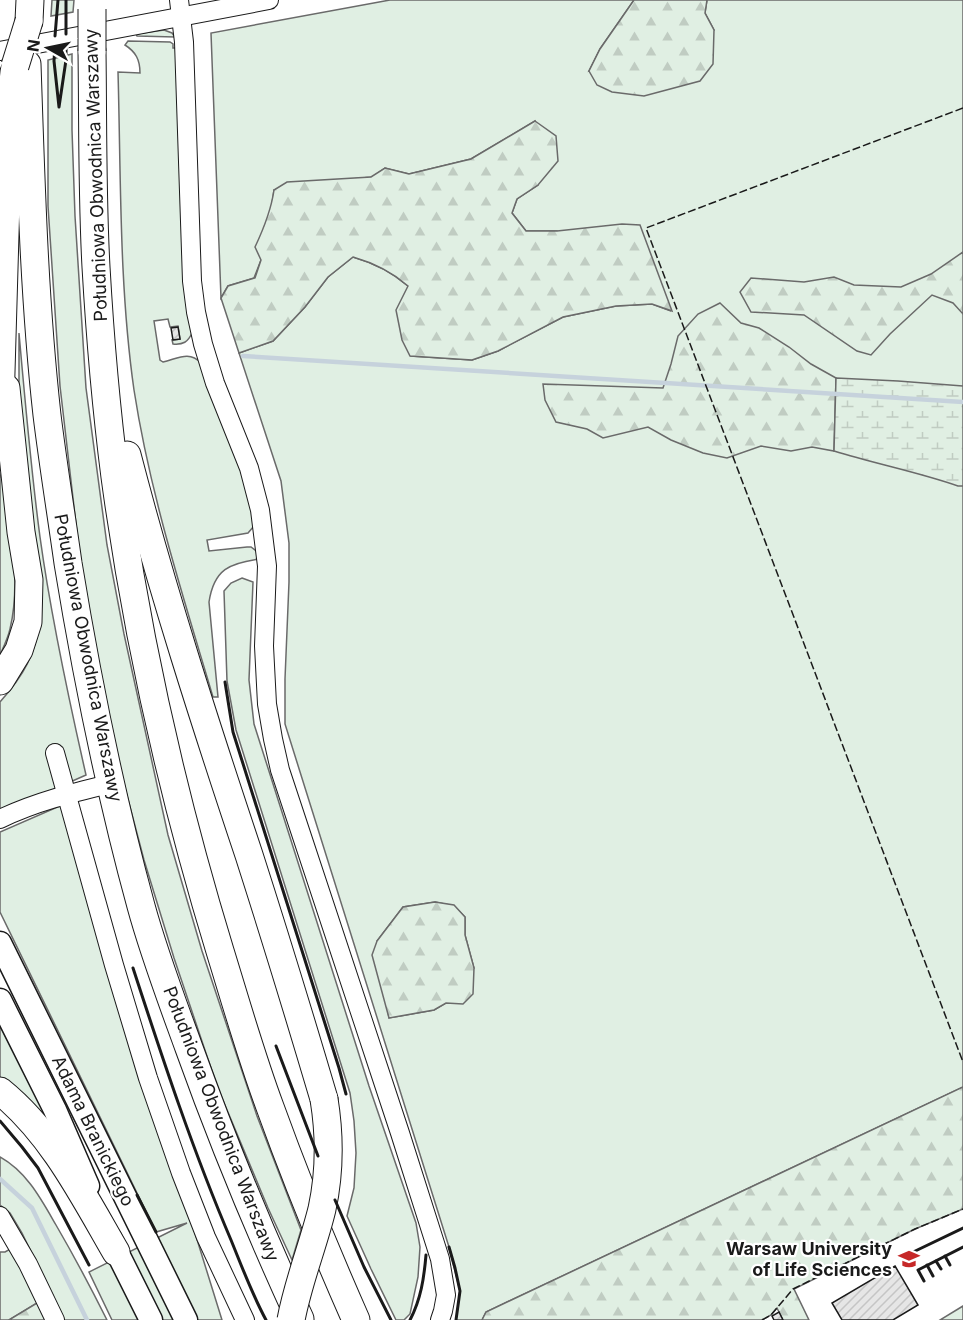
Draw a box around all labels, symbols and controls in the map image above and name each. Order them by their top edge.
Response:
north arrow [18,18,78,78]
street label: Południowa Obwodnica Warszawy [80,28,111,322]
text: N [22,38,44,53]
street label: Południowa Obwodnica Warszawy [50,512,127,804]
street label: Południowa Obwodnica Warszawy [159,983,284,1264]
street label: Adama Branickiego [48,1052,139,1210]
place label: Warsaw University of Life Sciences [726,1238,892,1280]
school or university icon: Warsaw University of Life Sciences [897,1247,921,1271]

